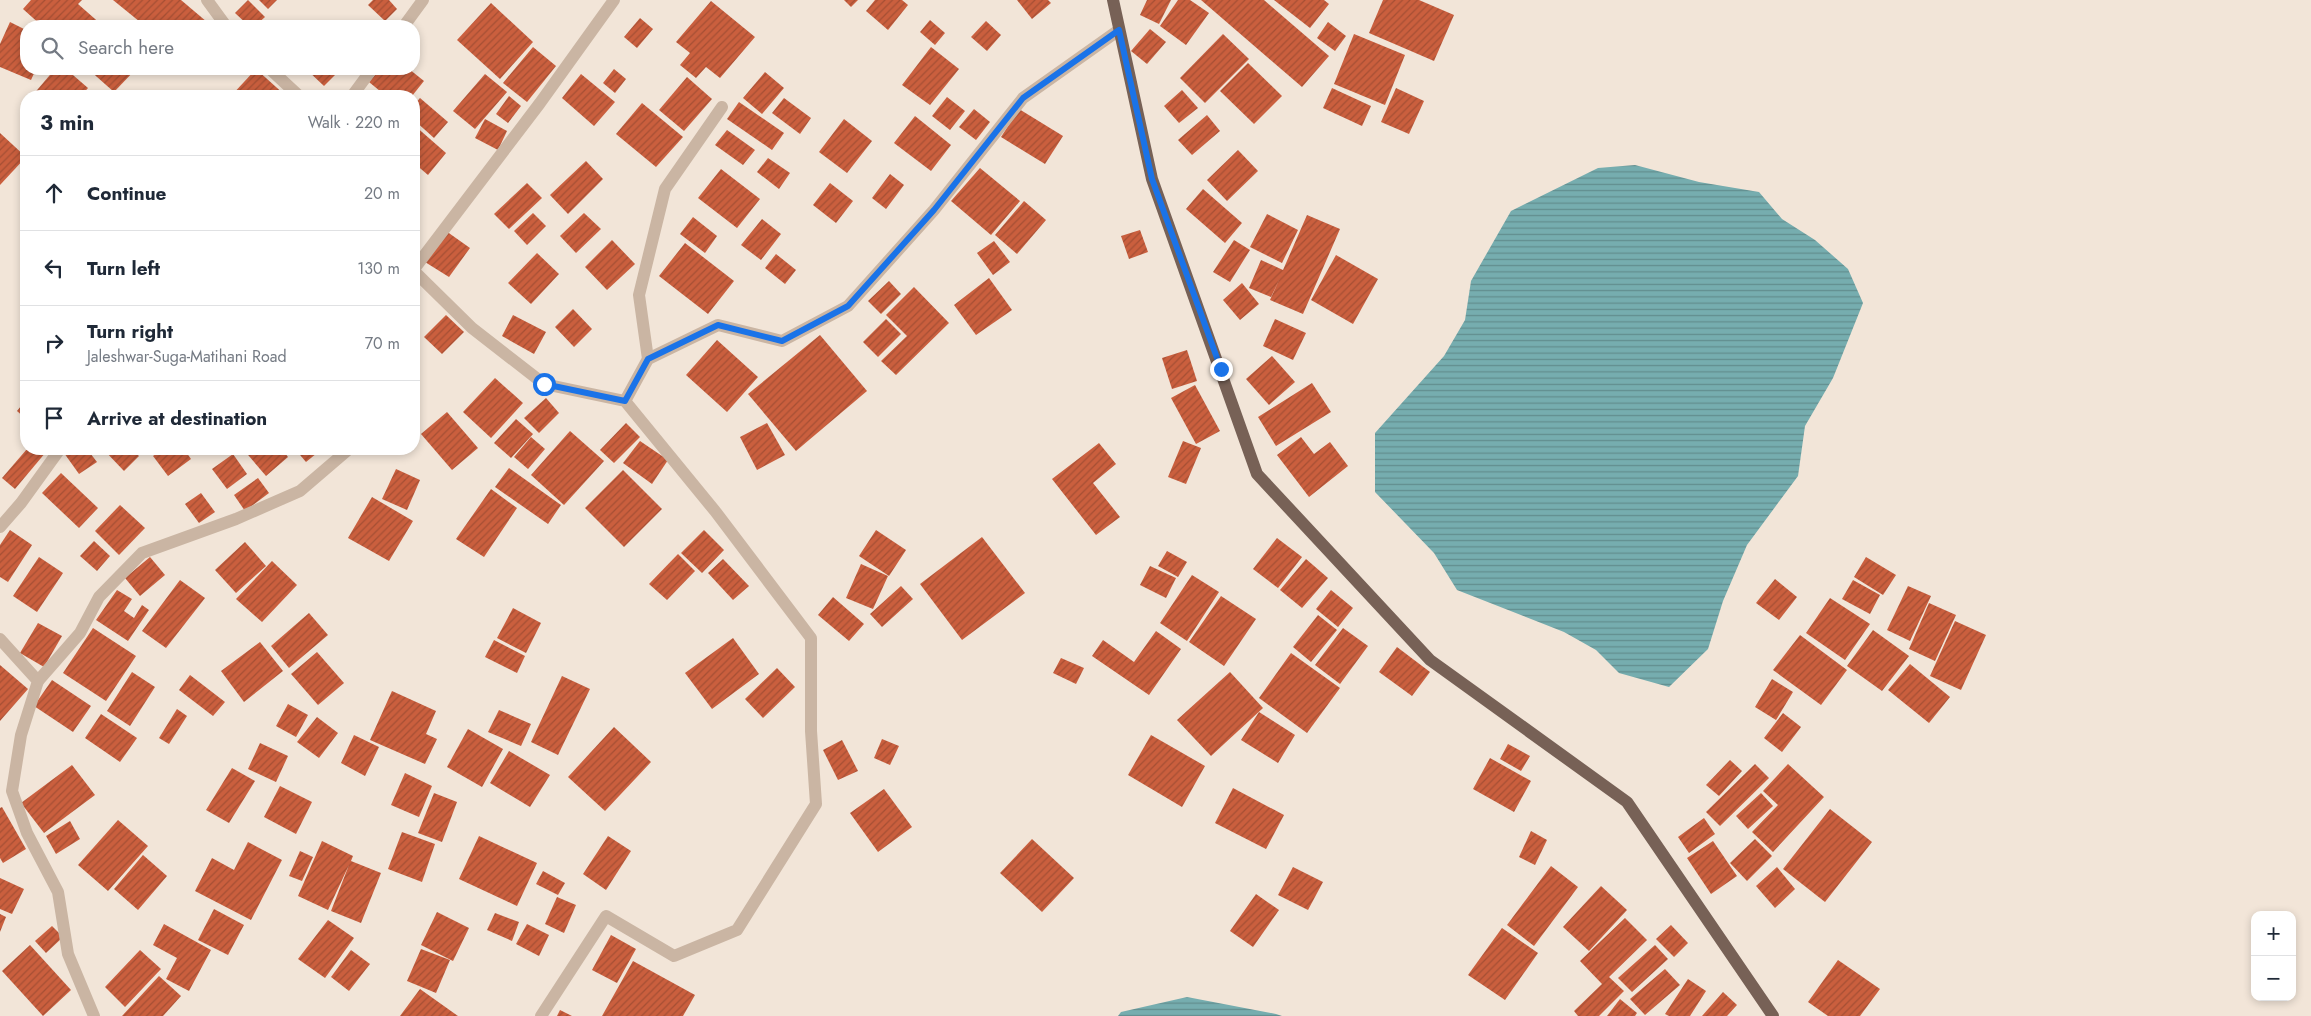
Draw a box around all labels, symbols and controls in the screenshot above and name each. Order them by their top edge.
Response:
search box [20,20,420,75]
icon: search [38,34,66,62]
text: Search here [78,34,174,61]
text: 3 min [40,108,94,138]
text: Walk · 220 m [308,111,400,134]
icon: ahead [40,179,68,207]
text: Continue [87,180,166,207]
text: 20 m [364,182,400,205]
icon: left [40,254,68,282]
text: Turn left [87,255,160,282]
text: 130 m [357,257,400,280]
text: Turn right [87,318,173,345]
icon: right [40,329,68,357]
text: 70 m [365,332,400,355]
text: Jaleshwar-Suga-Matihani Road [87,345,287,368]
route end [1210,358,1233,381]
route start [533,373,556,396]
icon: arrive [40,404,68,432]
text: Arrive at destination [87,405,267,432]
map controls [2251,911,2296,1001]
button: + [2251,911,2296,956]
button: − [2251,956,2296,1001]

